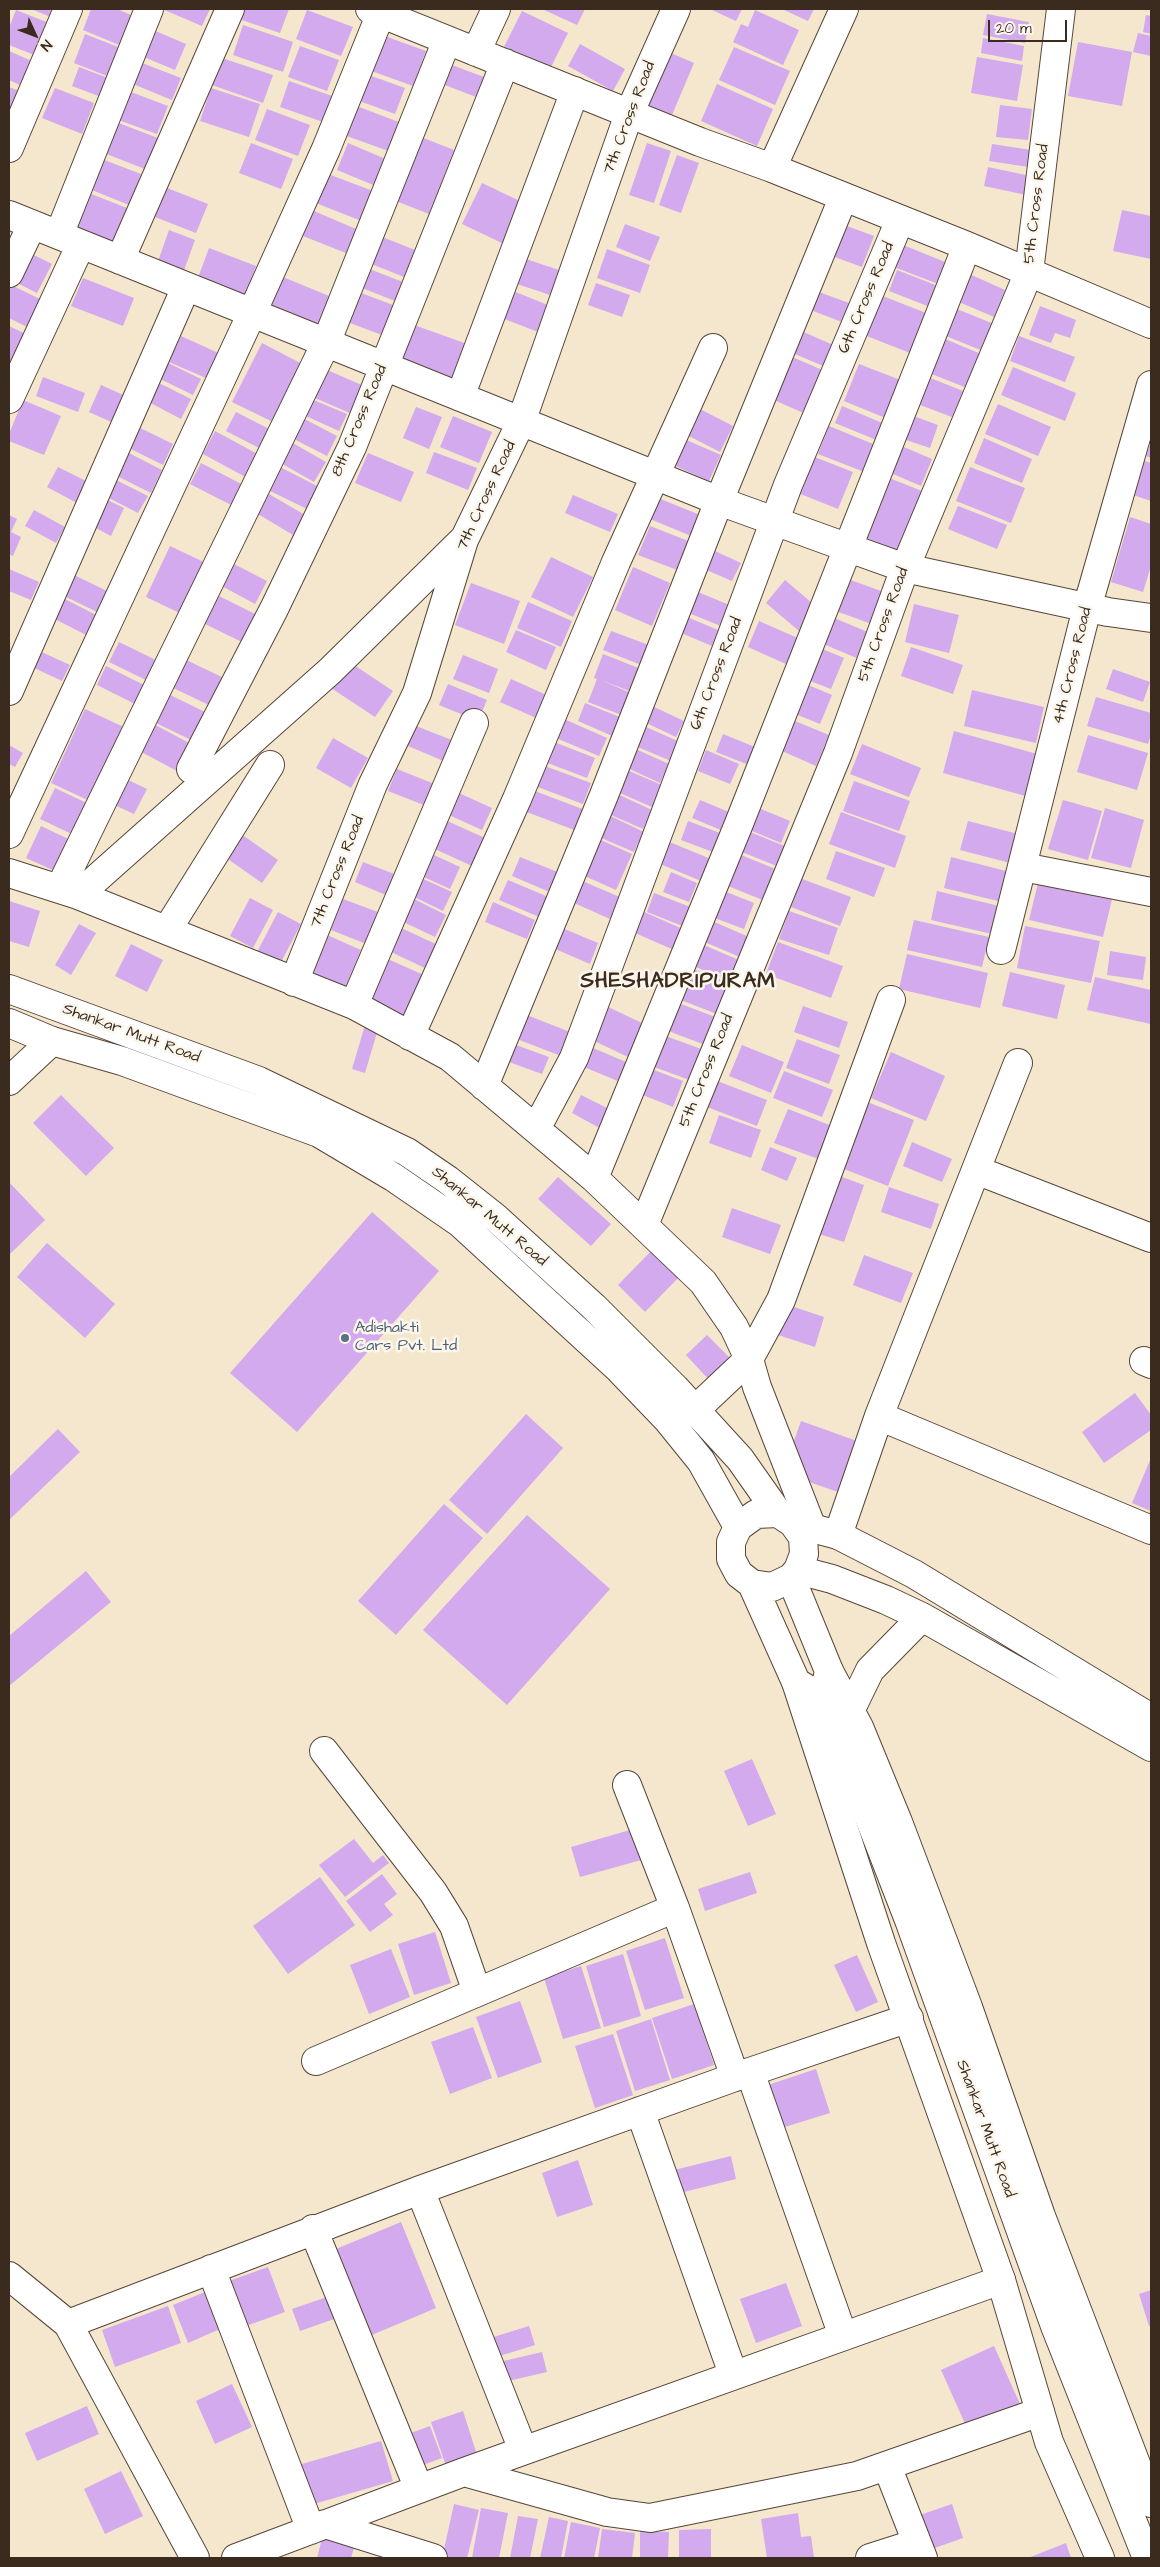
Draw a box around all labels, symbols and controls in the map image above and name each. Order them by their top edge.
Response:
north arrow [10,10,60,60]
scale bar [990,10,1069,42]
text: 20 m [996,18,1032,39]
text: N [36,35,56,55]
street label: 7th Cross Road [600,59,660,177]
street label: 5th Cross Road [1020,143,1054,265]
street label: 6th Cross Road [835,239,899,357]
street label: 8th Cross Road [328,362,392,480]
street label: 7th Cross Road [453,438,521,554]
street label: 5th Cross Road [854,565,914,685]
street label: 4th Cross Road [1049,605,1097,727]
street label: 6th Cross Road [687,615,747,733]
street label: 7th Cross Road [307,813,369,931]
district label: SHESHADRIPURAM [579,970,777,996]
street label: Shankar Mutt Road [60,1000,202,1068]
street label: 5th Cross Road [676,1012,738,1130]
street label: Shankar Mutt Road [427,1163,551,1271]
place label: Adishakti Cars Pvt. Ltd [355,1319,457,1357]
marker: Adishakti Cars Pvt. Ltd [339,1332,351,1344]
street label: Shankar Mutt Road [951,2058,1019,2200]

